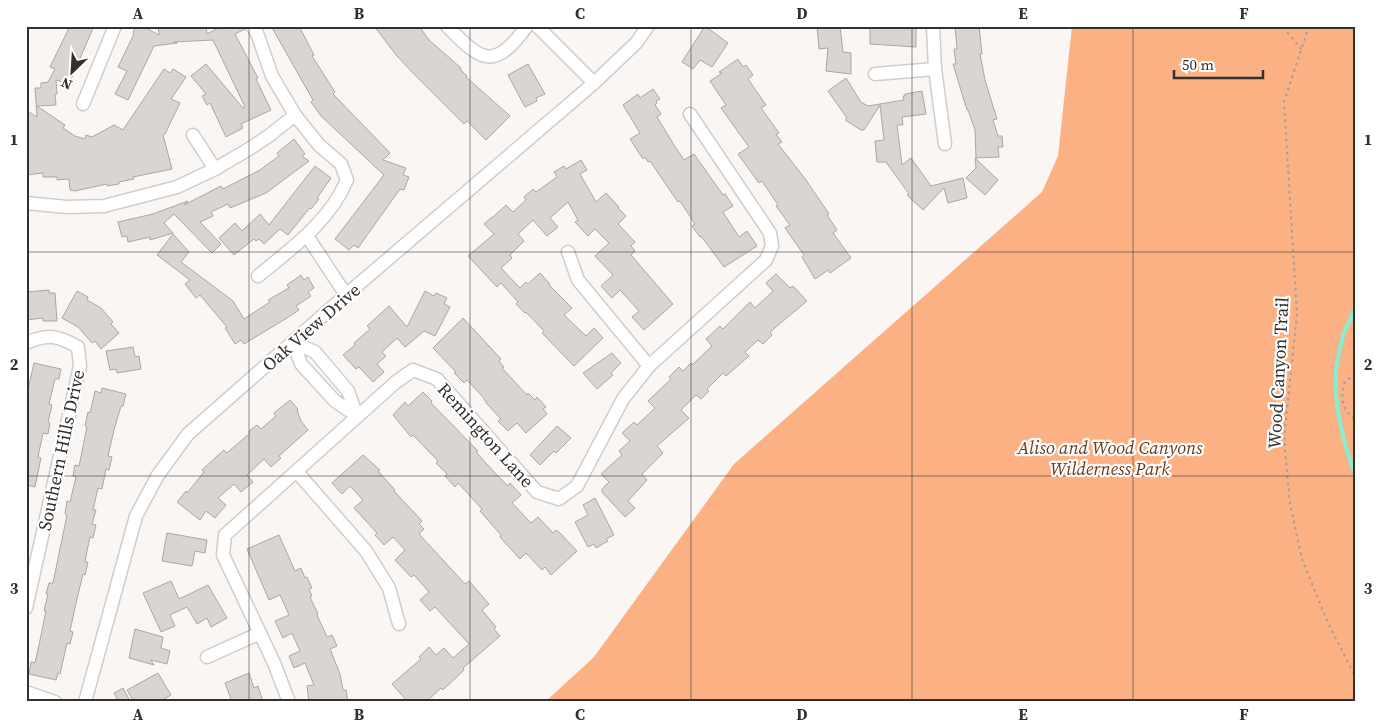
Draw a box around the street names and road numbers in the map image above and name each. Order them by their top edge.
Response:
street label: Oak View Drive [257,277,365,377]
street label: Wood Canyon Trail [1262,296,1294,450]
street label: Southern Hills Drive [32,367,90,533]
street label: Remington Lane [432,377,540,493]

